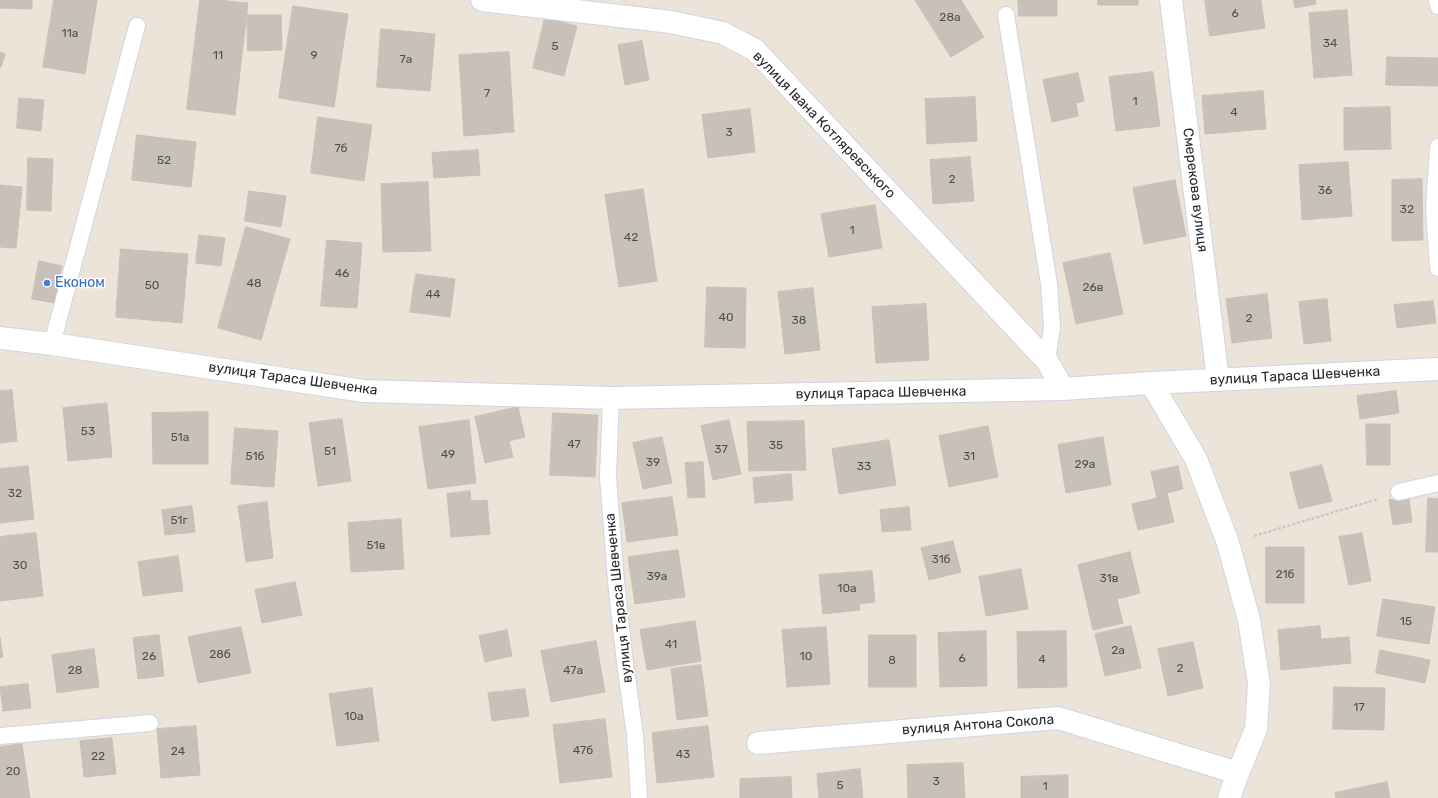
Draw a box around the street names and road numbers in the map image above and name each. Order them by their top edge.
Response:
street label: вулиця Івана Котляревського [749,48,899,202]
street label: Смерекова вулиця [1179,127,1211,253]
street label: вулиця Тараса Шевченка [207,359,379,399]
street label: вулиця Тараса Шевченка [1209,363,1381,389]
street label: вулиця Тараса Шевченка [796,383,966,403]
street label: вулиця Тараса Шевченка [602,512,636,684]
street label: вулиця Антона Сокола [901,711,1055,739]

